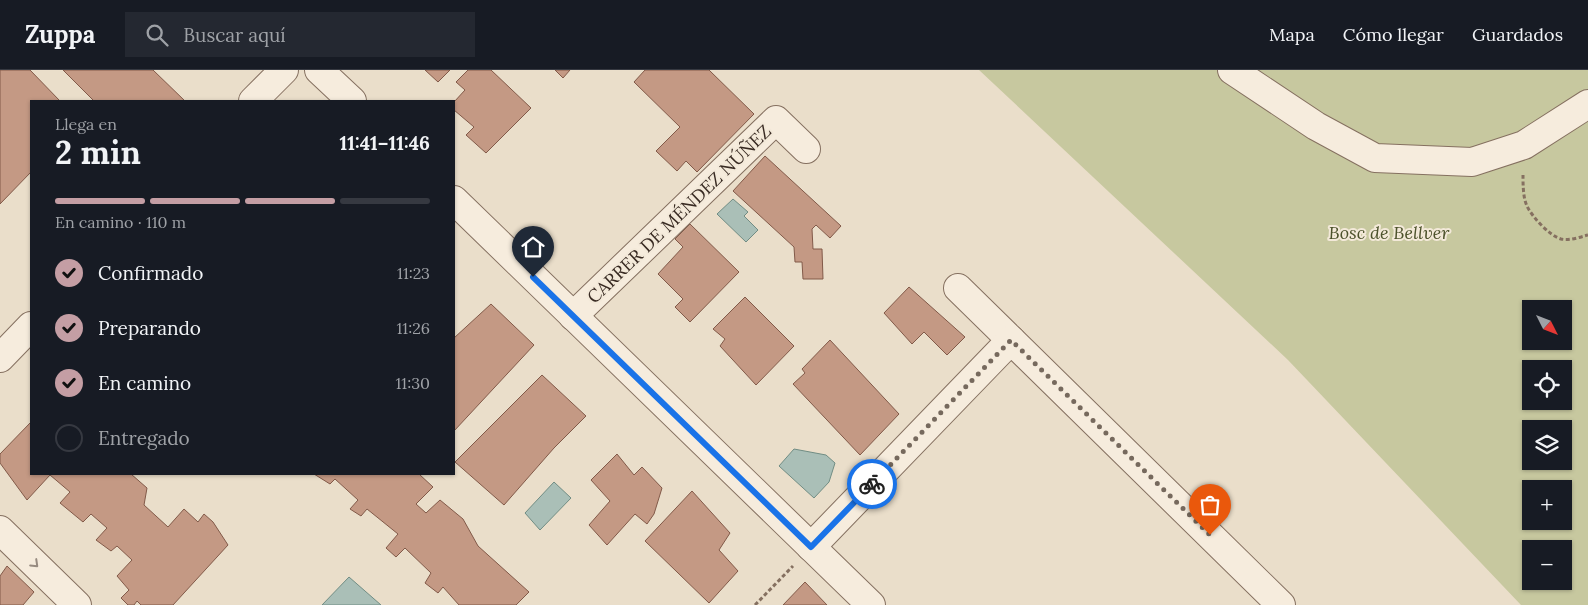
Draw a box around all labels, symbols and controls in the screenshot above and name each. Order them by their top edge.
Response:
search box [125,12,475,57]
text: Zuppa [25,19,95,50]
icon: search [143,21,171,49]
text: Buscar aquí [183,23,286,47]
text: Mapa [1269,23,1315,46]
text: Cómo llegar [1343,23,1444,46]
text: Guardados [1472,23,1563,46]
text: Llega en [55,114,117,134]
street label: CARRER DE MÉNDEZ NÚÑEZ [582,120,776,308]
text: 11:41–11:46 [340,131,430,155]
text: 2 min [55,132,141,173]
text: En camino · 110 m [55,212,186,232]
park label: Bosc de Bellver [1329,221,1450,244]
pin [512,226,554,277]
icon: home [519,233,547,261]
icon: check [55,259,83,287]
text: Confirmado [98,261,203,285]
text: 11:23 [397,263,430,283]
north arrow [1522,300,1572,350]
map controls [1522,300,1572,590]
icon: check [55,314,83,342]
text: Preparando [98,316,201,340]
text: 11:26 [397,318,430,338]
button: locate [1522,360,1572,410]
icon: check [55,369,83,397]
text: En camino [98,371,191,395]
text: 11:30 [396,373,430,393]
button: layers [1522,420,1572,470]
text: Entregado [98,426,190,450]
courier [847,459,897,509]
icon: bike [858,470,886,498]
button: + [1522,480,1572,530]
pin [1189,484,1231,535]
icon: bag [1196,491,1224,519]
button: − [1522,540,1572,590]
one-way arrow [29,558,38,567]

